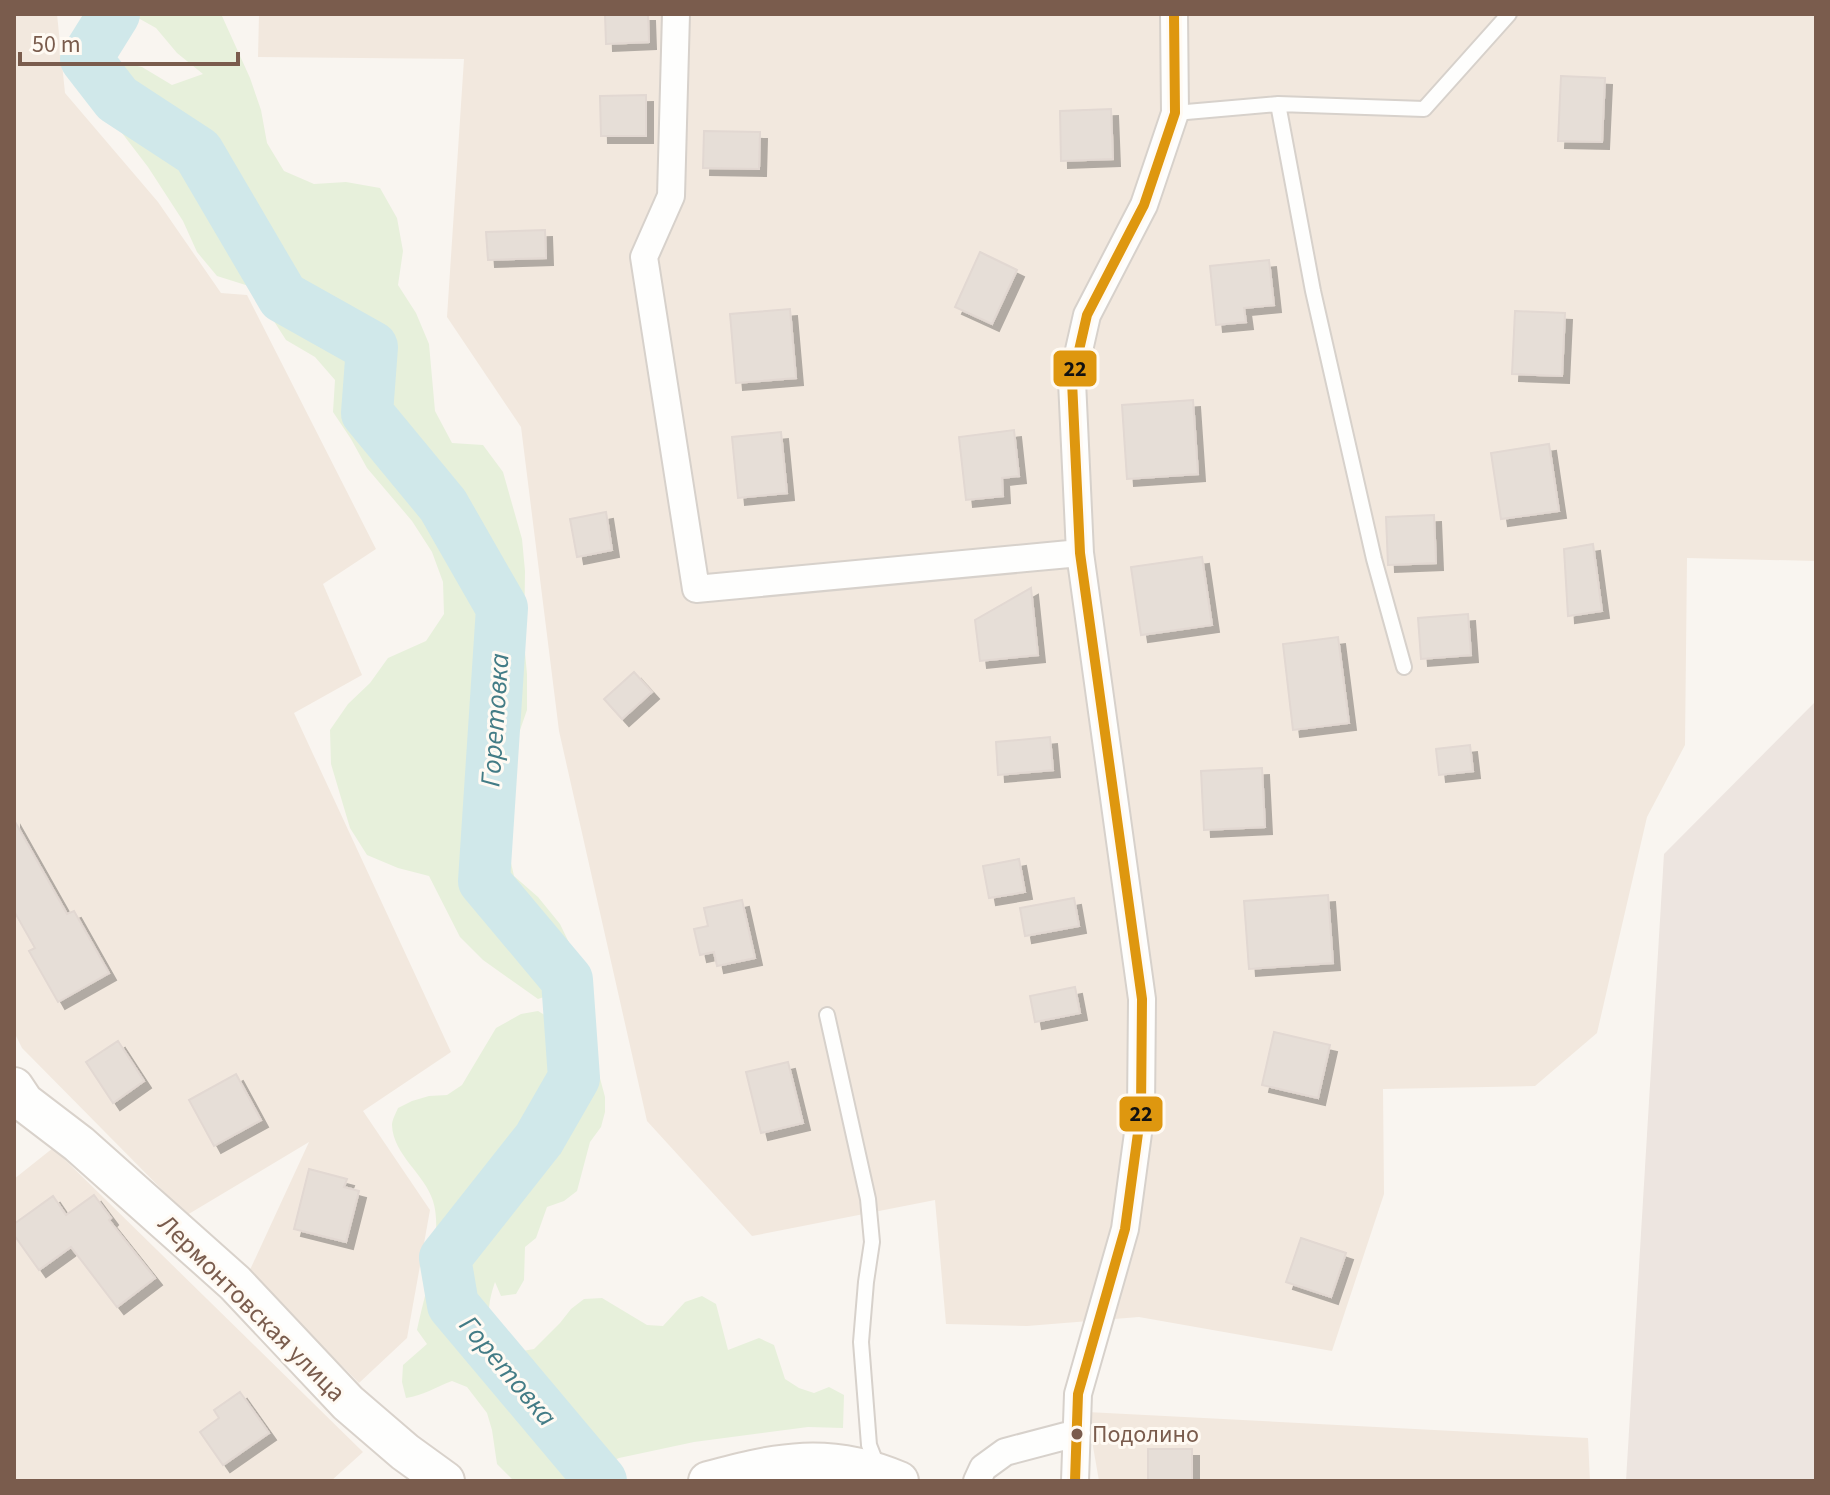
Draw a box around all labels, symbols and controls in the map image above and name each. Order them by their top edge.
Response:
scale bar [20,16,238,66]
text: 50 m [32,27,81,62]
line badge: 22 [1052,349,1098,388]
text: 22 [1063,353,1087,385]
water label: Горетовка [470,652,520,788]
line badge: 22 [1118,1095,1164,1133]
text: 22 [1129,1098,1153,1130]
street label: Лермонтовская улица [150,1206,354,1410]
water label: Горетовка [450,1307,566,1435]
place label: Подолино [1092,1417,1199,1452]
marker: Подолино [1069,1426,1085,1442]

